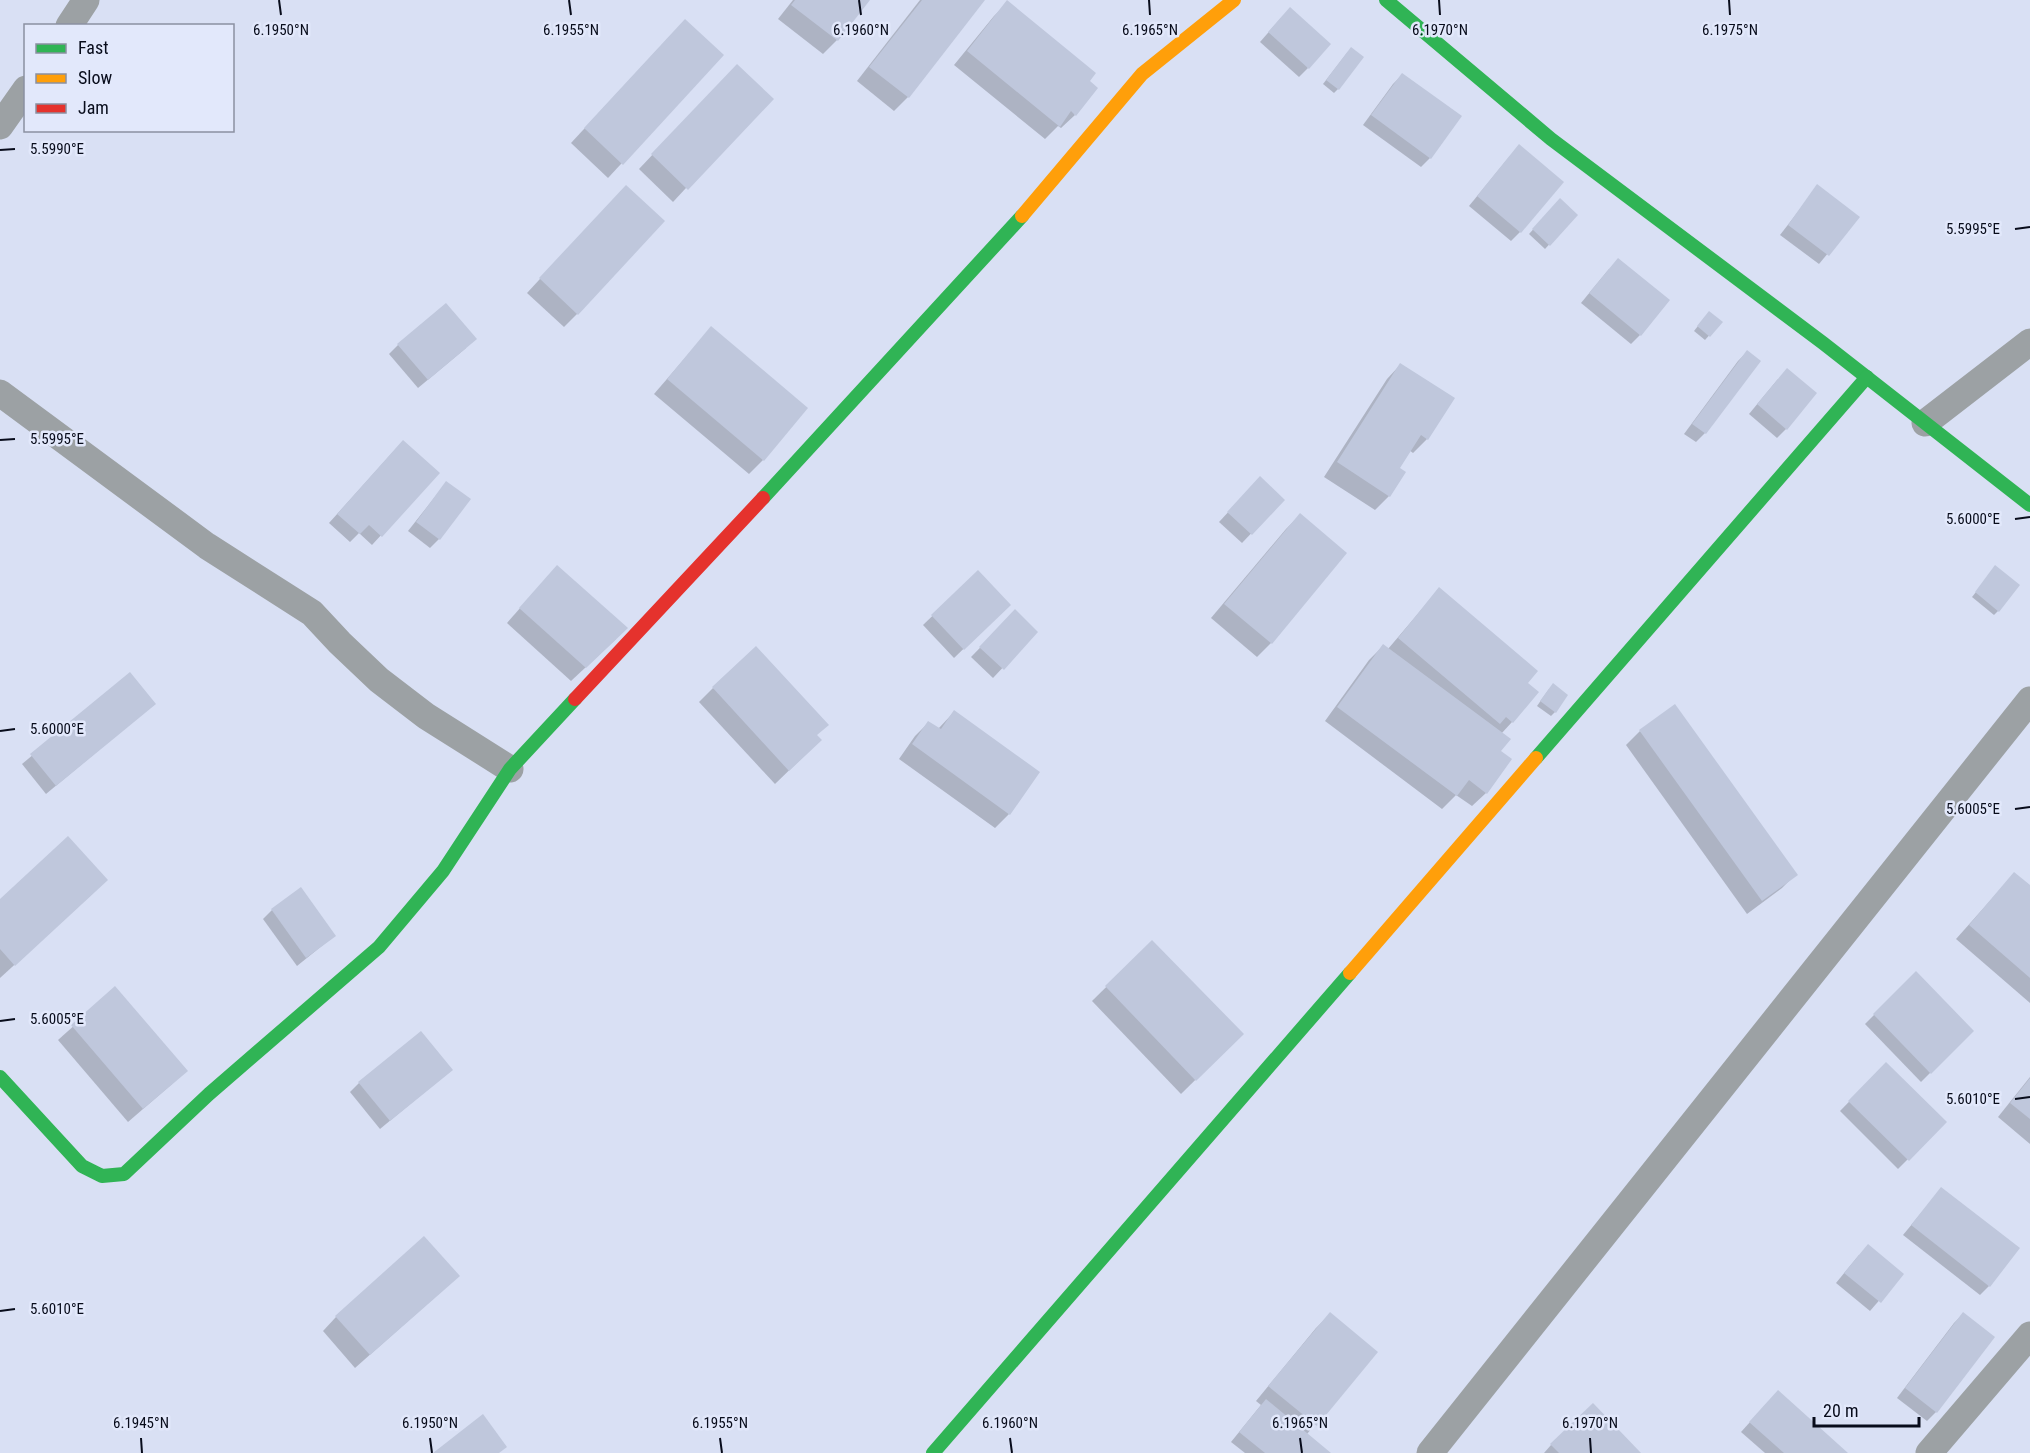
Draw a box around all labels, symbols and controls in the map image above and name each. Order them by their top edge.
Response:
text: 6.1950°N [253,21,309,39]
text: 6.1955°N [543,21,599,39]
text: 6.1960°N [833,21,889,39]
text: 6.1965°N [1122,21,1178,39]
text: 6.1970°N [1412,21,1468,39]
text: 6.1975°N [1702,21,1758,39]
legend [24,24,234,132]
text: Fast [78,37,109,58]
text: Slow [78,67,113,88]
text: Jam [78,97,109,118]
text: 5.5990°E [30,140,84,158]
text: 5.5995°E [1946,220,2000,238]
text: 5.5995°E [30,430,84,448]
text: 5.6000°E [1946,510,2000,528]
text: 5.6000°E [30,720,84,738]
text: 5.6005°E [1946,800,2000,818]
text: 5.6005°E [30,1010,84,1028]
text: 5.6010°E [1946,1090,2000,1108]
text: 5.6010°E [30,1300,84,1318]
scale bar [1814,1390,1919,1428]
text: 20 m [1823,1400,1858,1421]
text: 6.1945°N [113,1414,169,1432]
text: 6.1950°N [402,1414,458,1432]
text: 6.1955°N [692,1414,748,1432]
text: 6.1960°N [982,1414,1038,1432]
text: 6.1965°N [1272,1414,1328,1432]
text: 6.1970°N [1562,1414,1618,1432]

